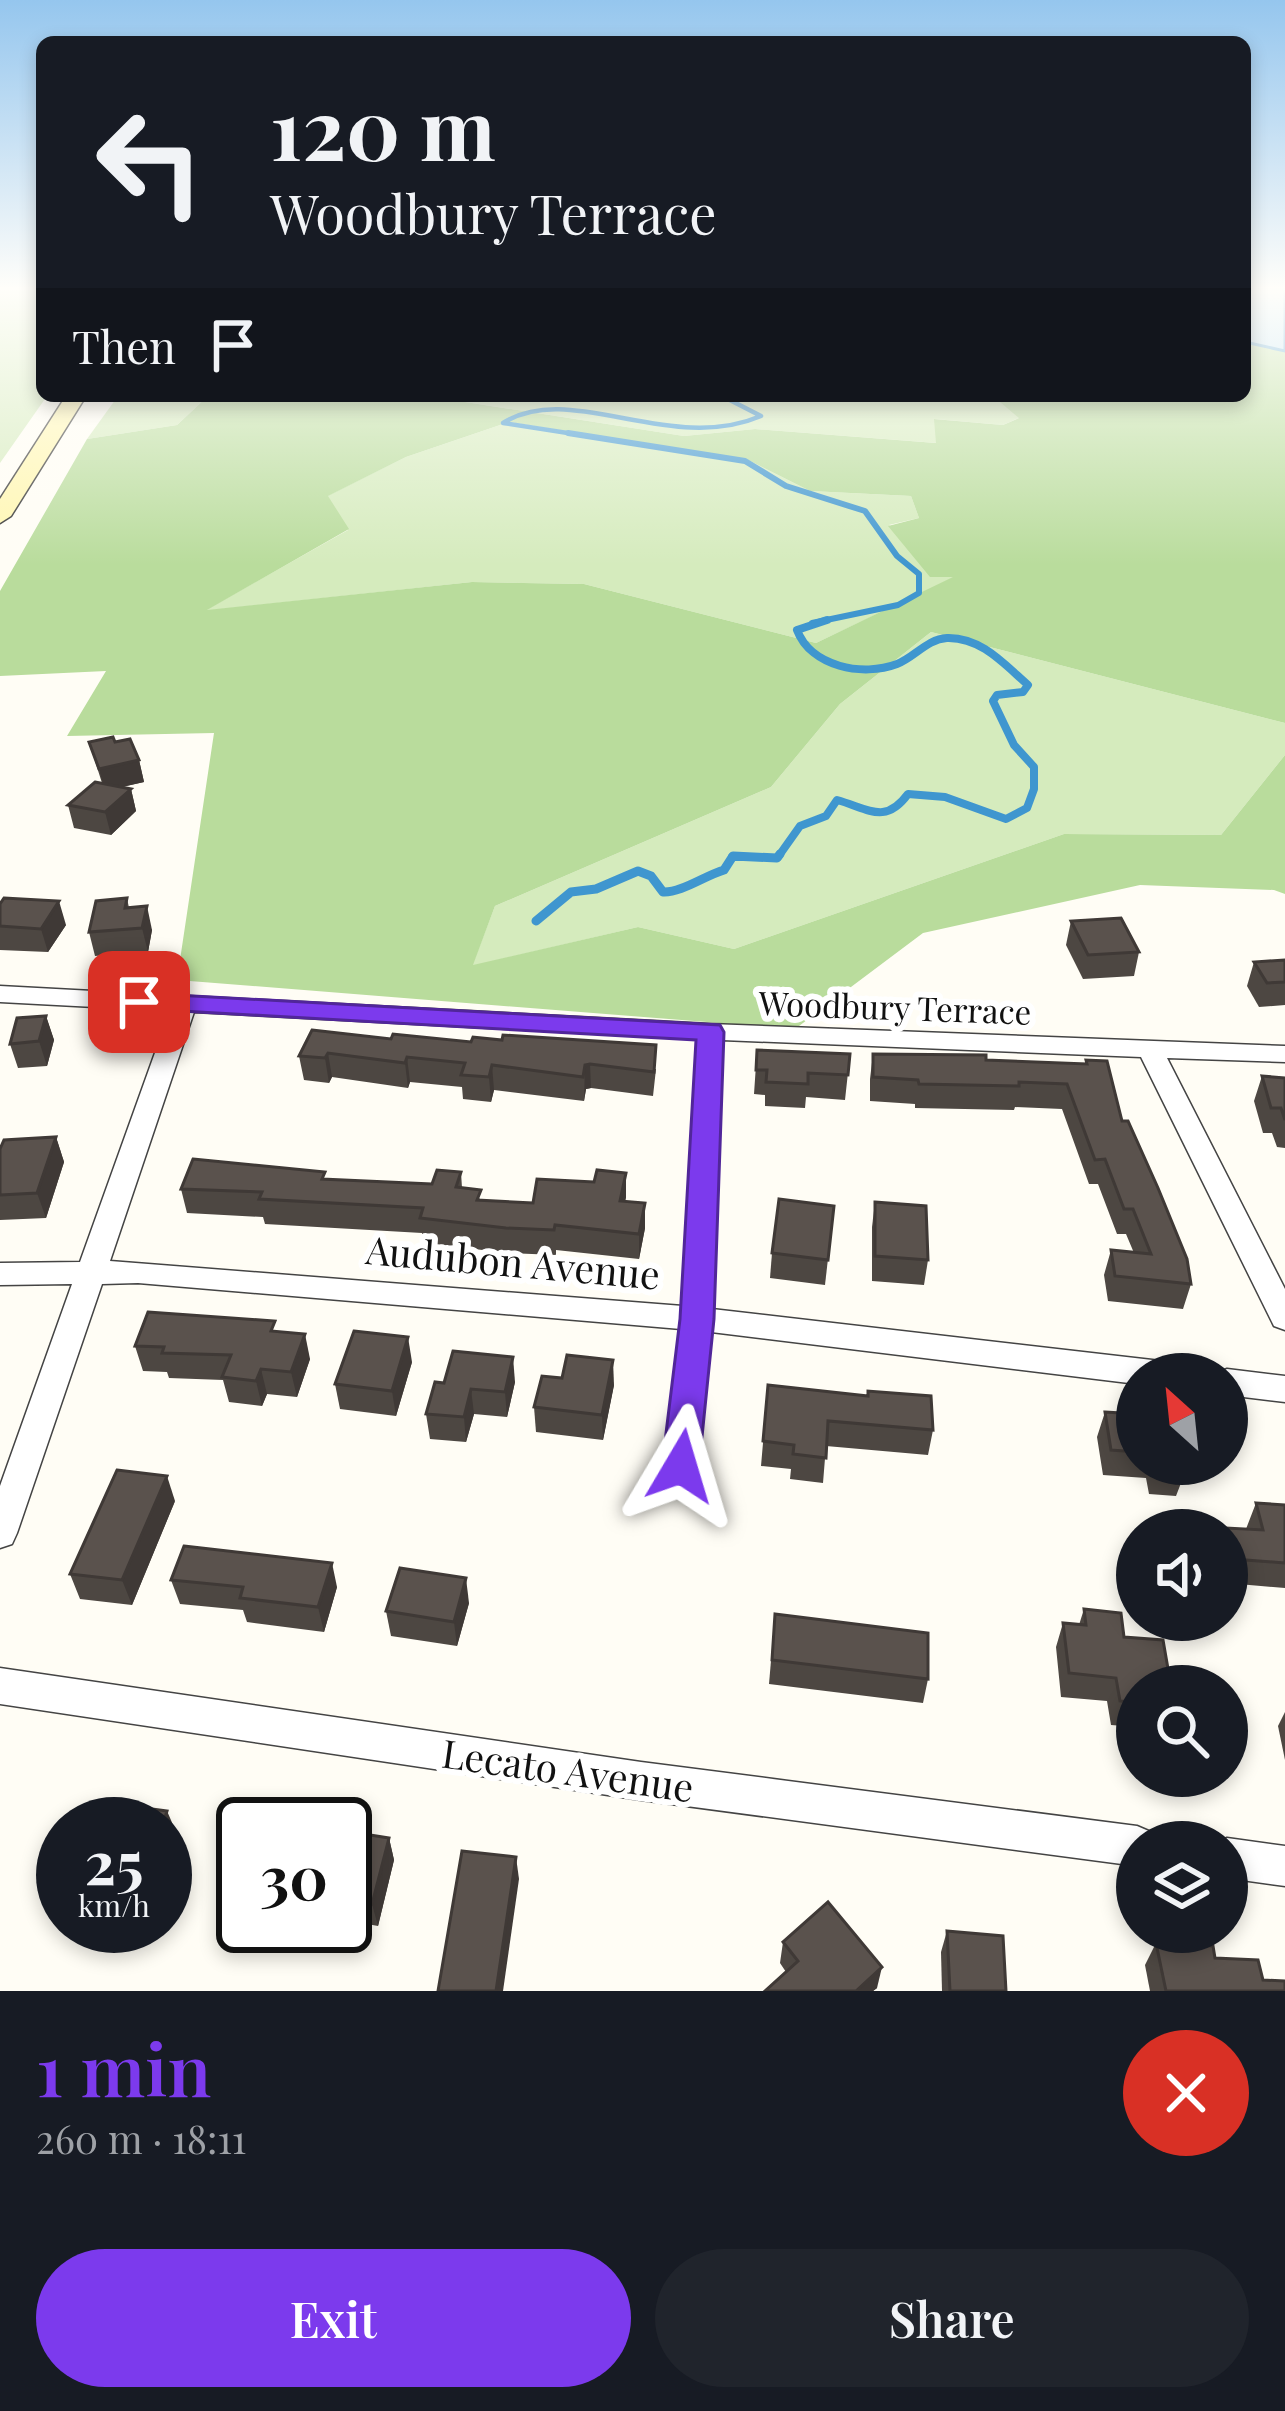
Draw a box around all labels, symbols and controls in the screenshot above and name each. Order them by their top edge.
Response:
text: 120 m [270,70,496,182]
icon: left [72,84,228,240]
text: Woodbury Terrace [270,177,717,249]
icon: arrive [200,312,266,378]
text: Then [72,315,176,375]
pin [88,951,190,1053]
icon: arrive [106,969,172,1035]
street label: Woodbury Terrace [757,979,1032,1033]
street label: Audubon Avenue [363,1222,662,1300]
north arrow [1116,1353,1248,1485]
map controls [1116,1353,1248,1953]
position arrow [618,1403,744,1529]
button: sound [1116,1509,1248,1641]
button: search [1116,1665,1248,1797]
street label: Lecato Avenue [439,1726,697,1812]
speed limit sign: 30 [216,1797,372,1953]
text: 25 [85,1820,143,1900]
button: layers [1116,1821,1248,1953]
text: km/h [78,1885,150,1925]
text: 1 min [36,2019,211,2115]
button: close [1123,2030,1249,2156]
text: 260 m · 18:11 [36,2112,246,2164]
button: Exit [36,2249,631,2387]
button: Share [655,2249,1249,2387]

